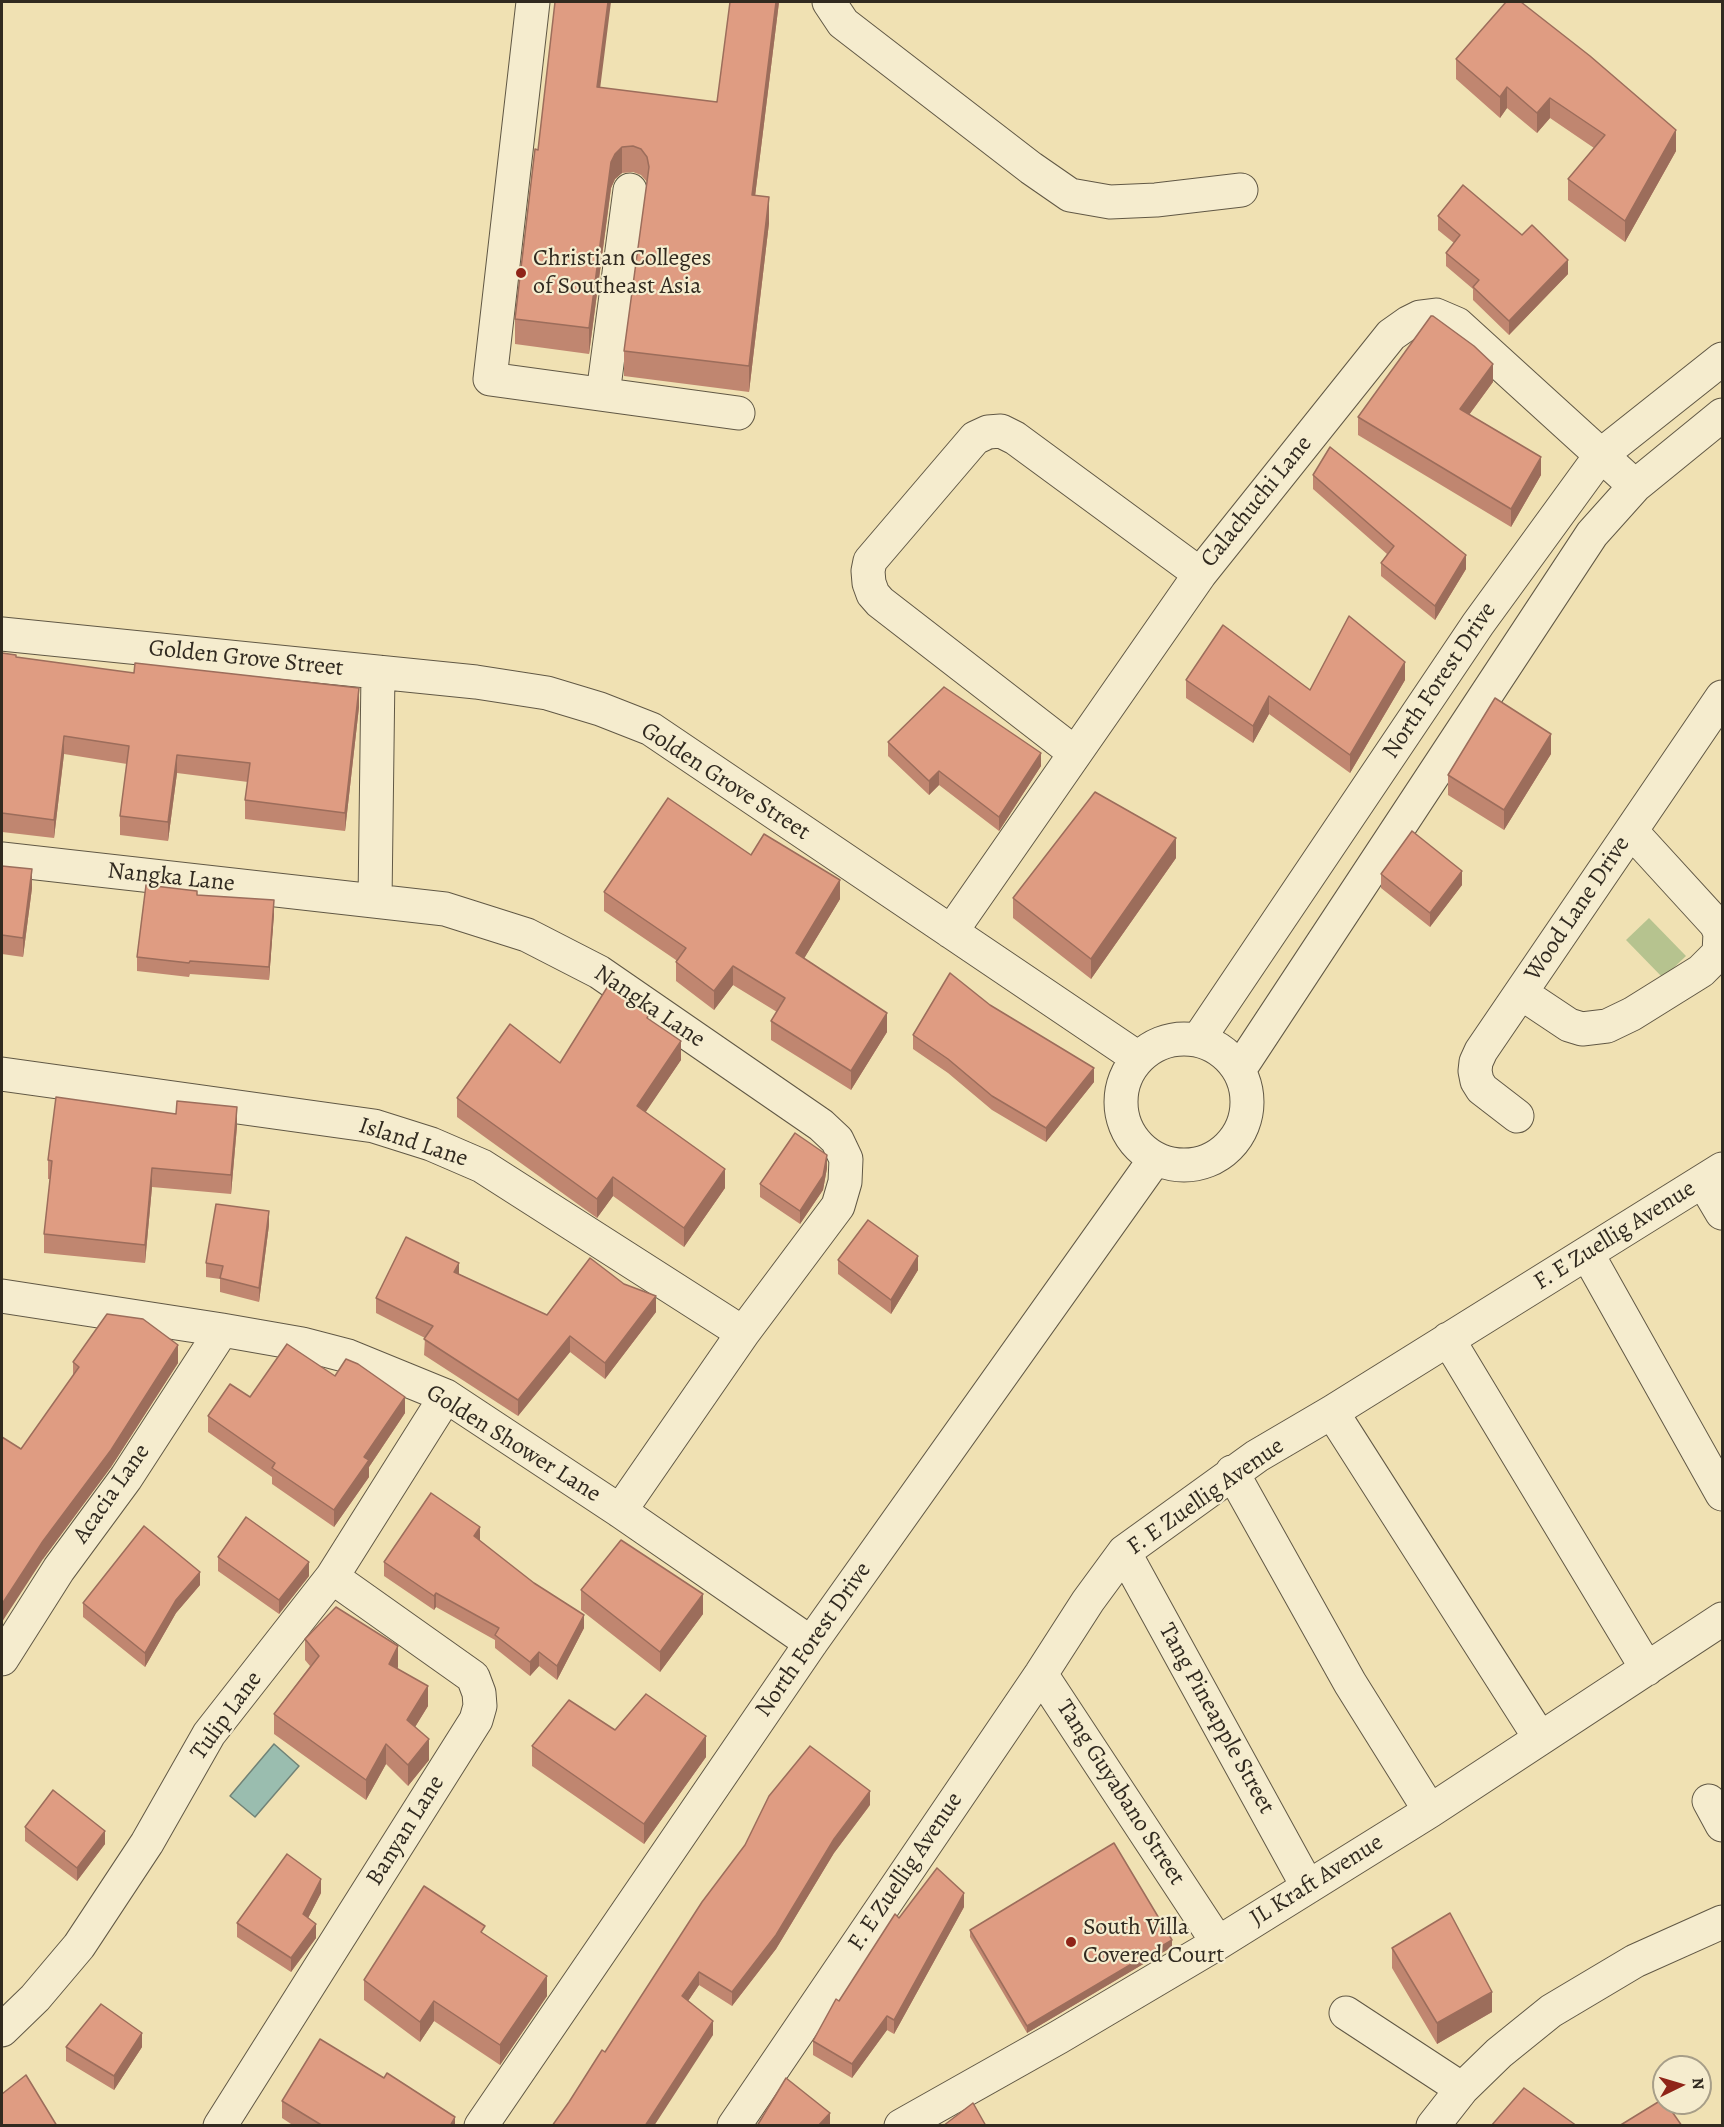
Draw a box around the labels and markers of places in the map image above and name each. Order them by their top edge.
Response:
place label: Christian Colleges of Southeast Asia [533,245,711,301]
marker: Christian Colleges of Southeast Asia [514,266,528,280]
place label: South Villa Covered Court [1083,1914,1224,1970]
marker: South Villa Covered Court [1064,1935,1078,1949]

